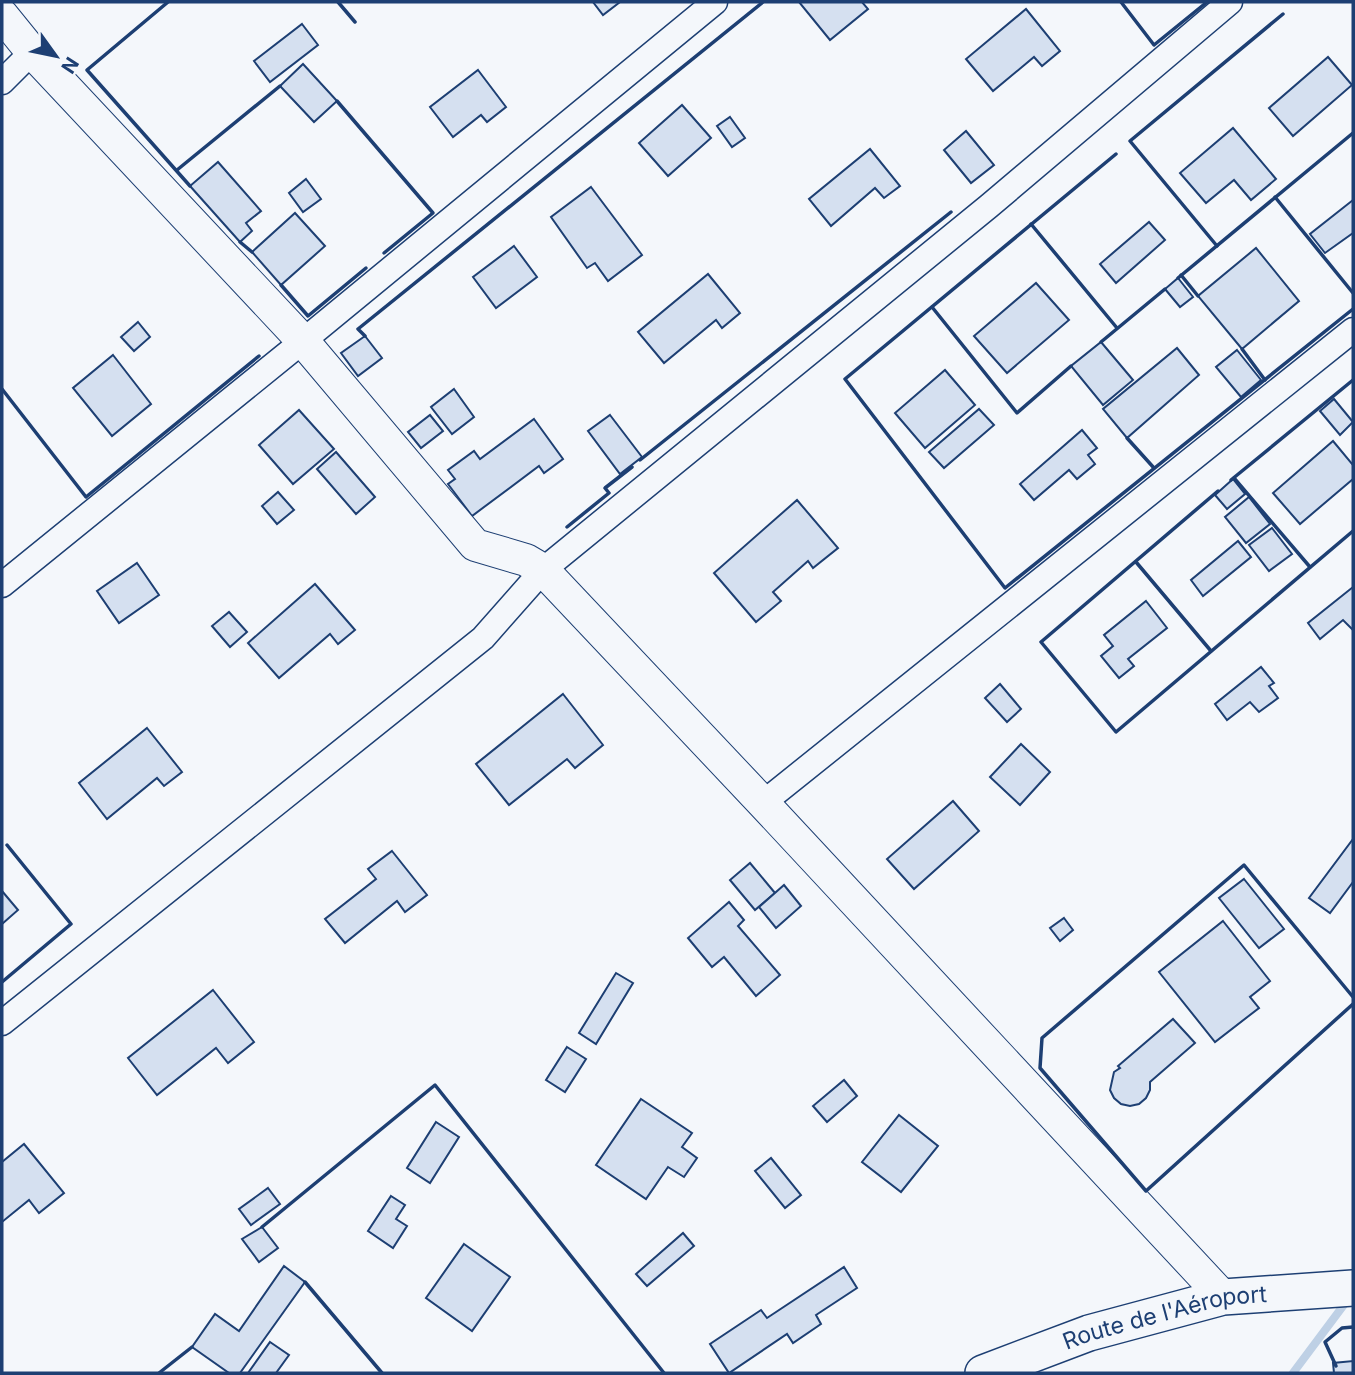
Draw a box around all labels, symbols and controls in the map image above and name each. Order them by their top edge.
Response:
north arrow [21,21,91,91]
text: N [56,53,83,77]
street label: Route de l'Aéroport [1059,1280,1268,1356]

